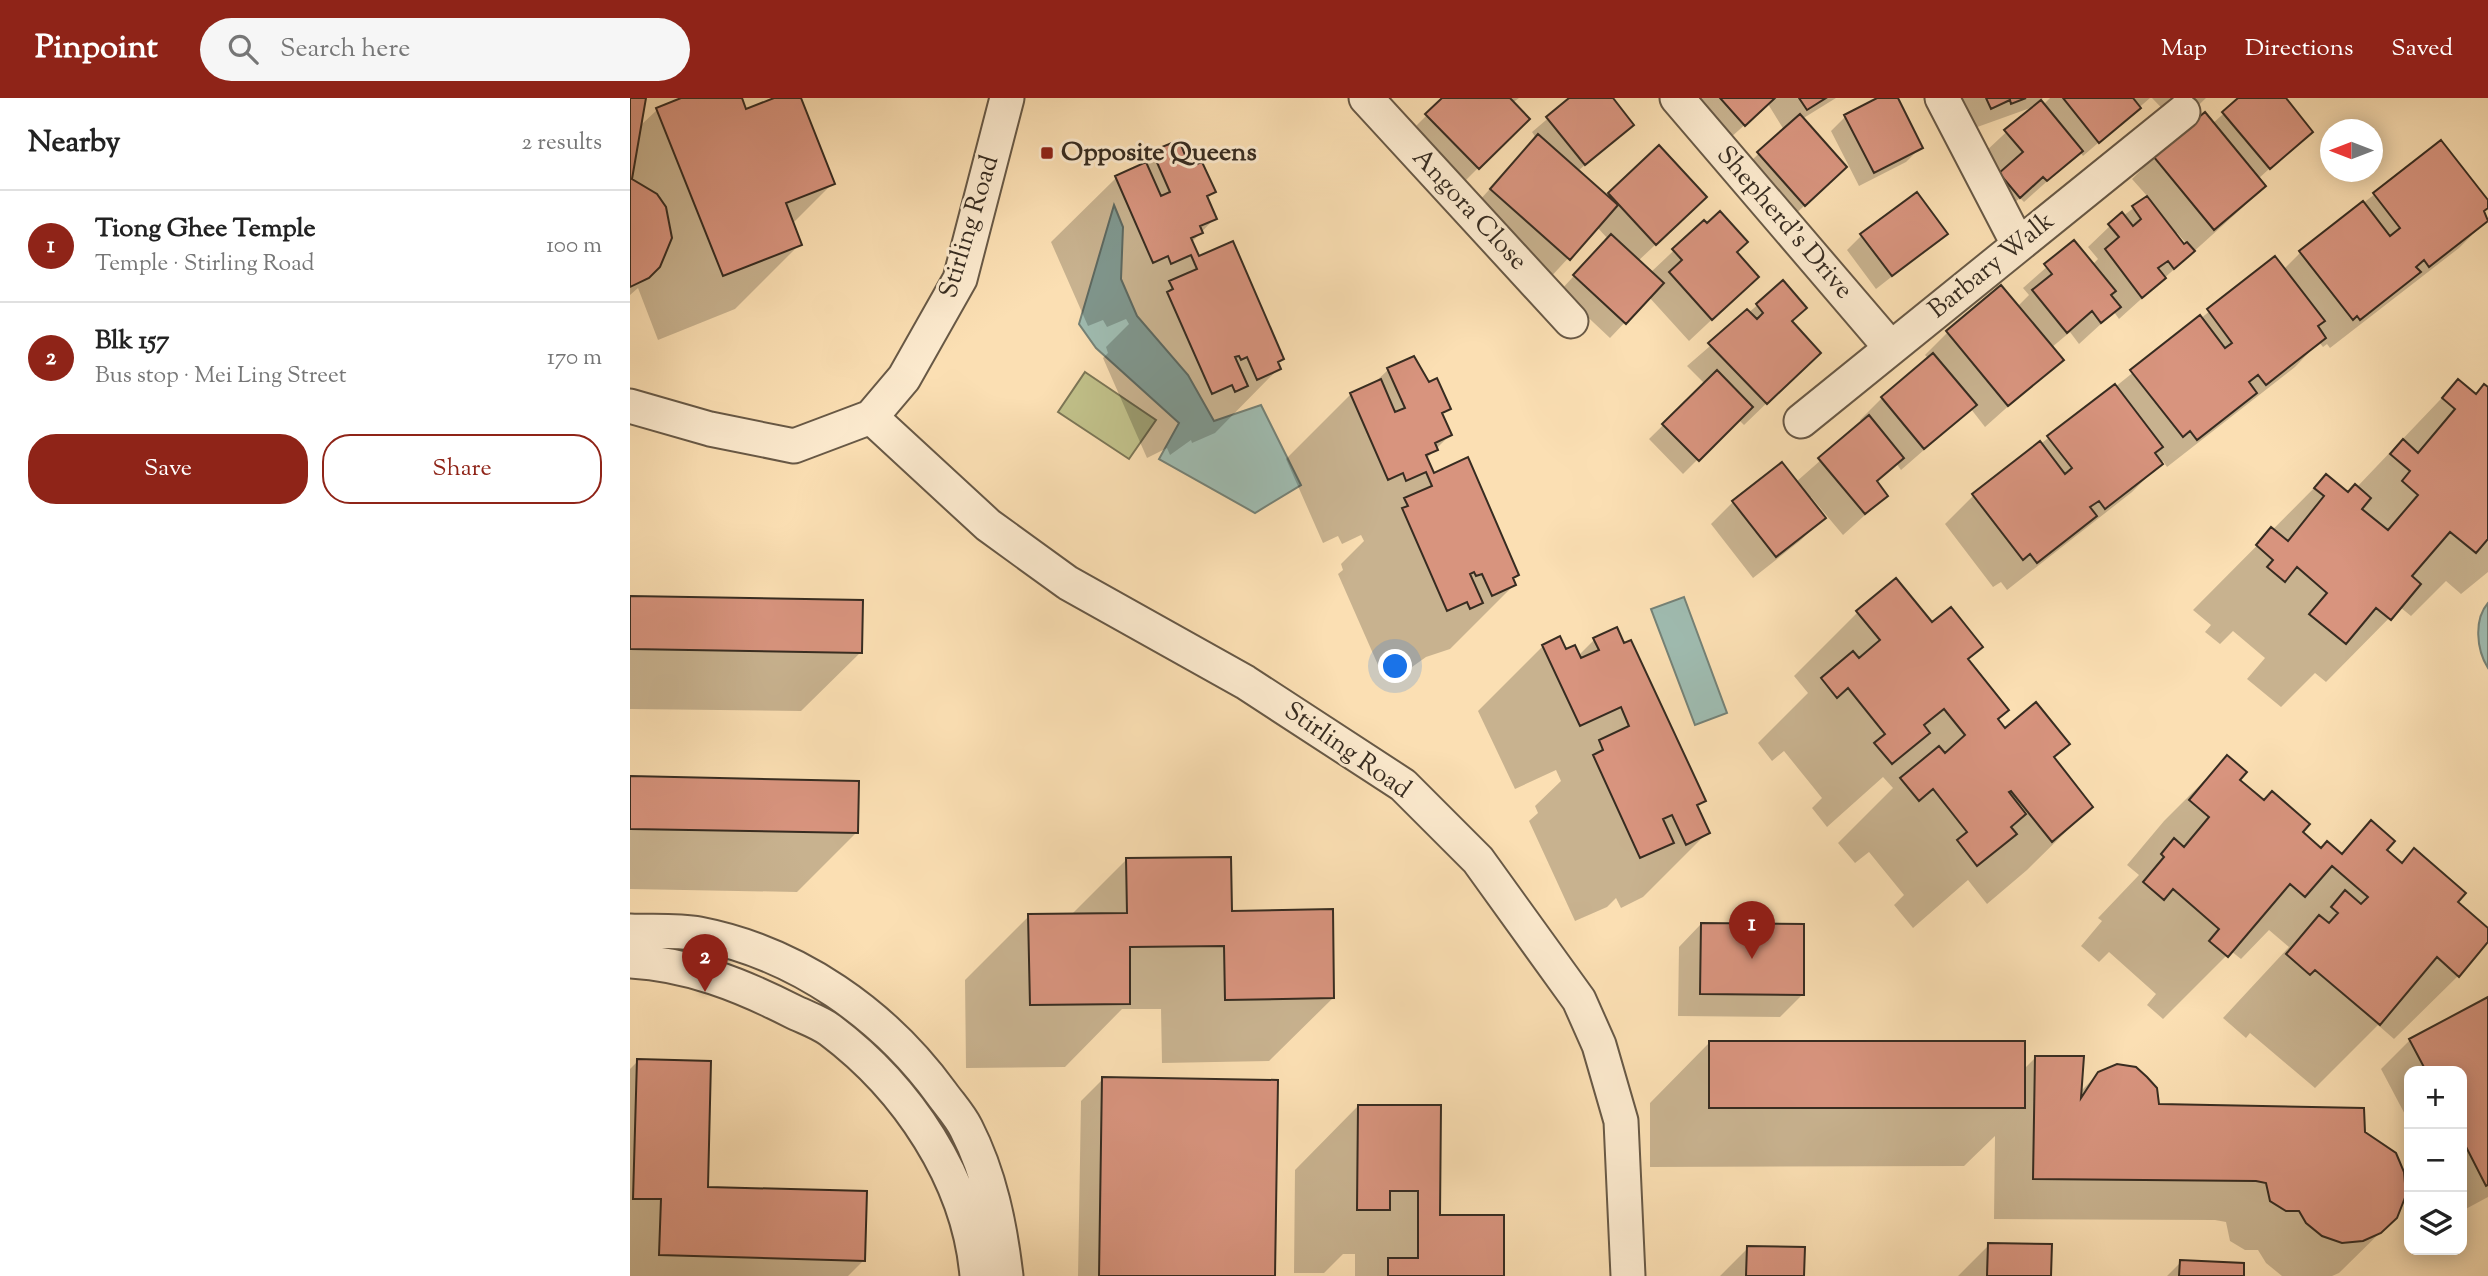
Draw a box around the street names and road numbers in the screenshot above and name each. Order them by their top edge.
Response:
street label: Shepherd's Drive [1707,138,1861,308]
street label: Angora Close [1403,141,1535,279]
street label: Stirling Road [931,151,1009,303]
street label: Barbary Walk [1921,204,2063,328]
street label: Stirling Road [1276,693,1418,809]

